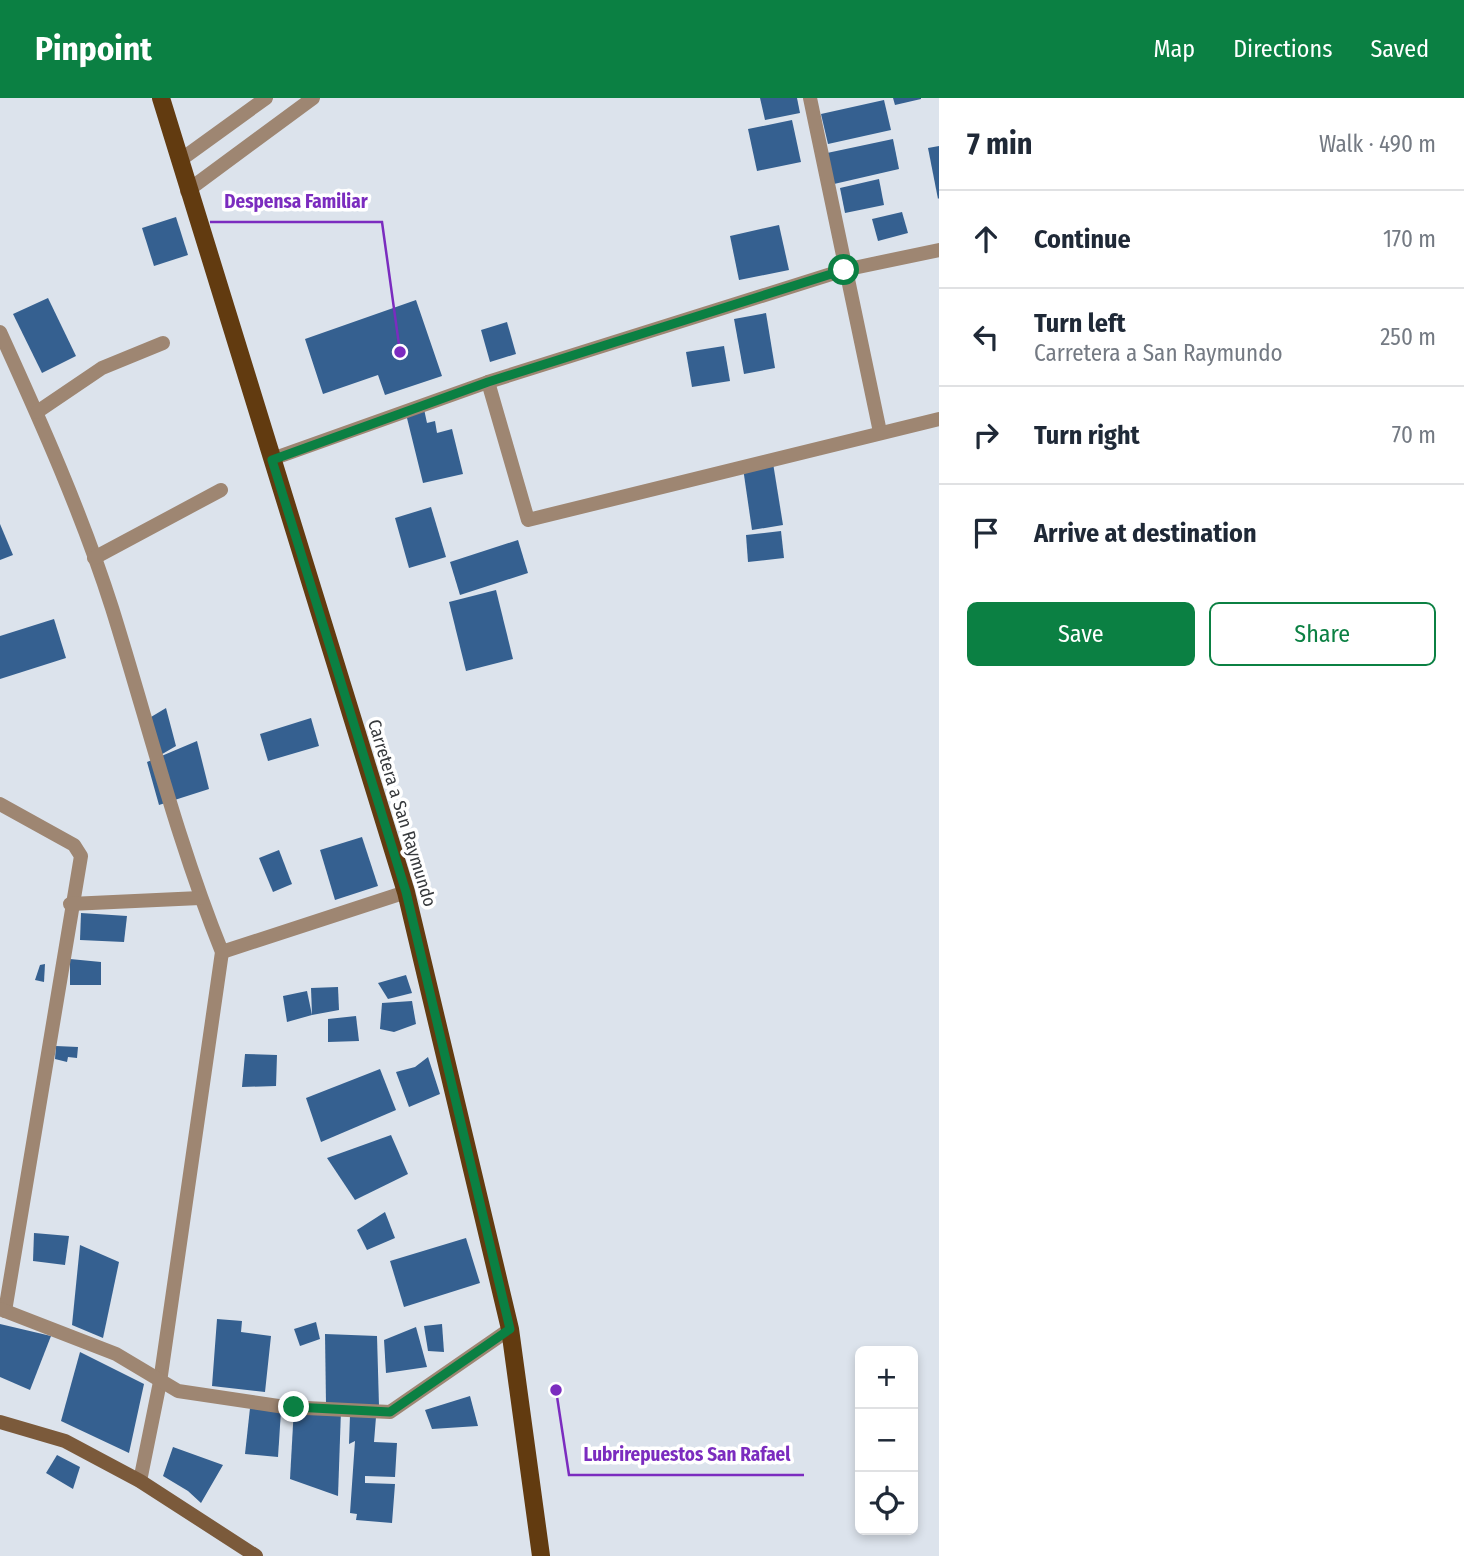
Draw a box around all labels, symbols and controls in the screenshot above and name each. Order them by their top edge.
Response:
text: Pinpoint [35,29,152,69]
text: Map [1154,35,1195,63]
text: Directions [1233,35,1332,63]
text: Saved [1370,35,1429,63]
text: 7 min [967,126,1032,162]
text: Walk · 490 m [1319,130,1436,158]
callout: Despensa Familiar [210,182,382,222]
text: Despensa Familiar [224,190,369,213]
icon: ahead [967,220,1005,258]
text: Continue [1034,224,1131,255]
text: 170 m [1383,225,1436,253]
route start [828,254,859,285]
text: Turn left [1034,308,1126,339]
icon: left [967,318,1005,356]
text: 250 m [1380,323,1436,351]
text: Carretera a San Raymundo [1034,339,1283,367]
icon: right [967,416,1005,454]
text: Turn right [1034,420,1140,451]
text: 70 m [1392,421,1436,449]
icon: arrive [967,514,1005,552]
text: Arrive at destination [1034,518,1257,549]
button: Save [967,602,1195,666]
button: Share [1209,602,1436,666]
street label: Carretera a San Raymundo [363,717,441,909]
map controls [855,1346,918,1535]
button: + [855,1346,918,1409]
route end [278,1391,309,1422]
button: − [855,1409,918,1472]
callout: Lubrirepuestos San Rafael [569,1435,804,1475]
text: Lubrirepuestos San Rafael [584,1443,791,1466]
button: locate [855,1472,918,1535]

